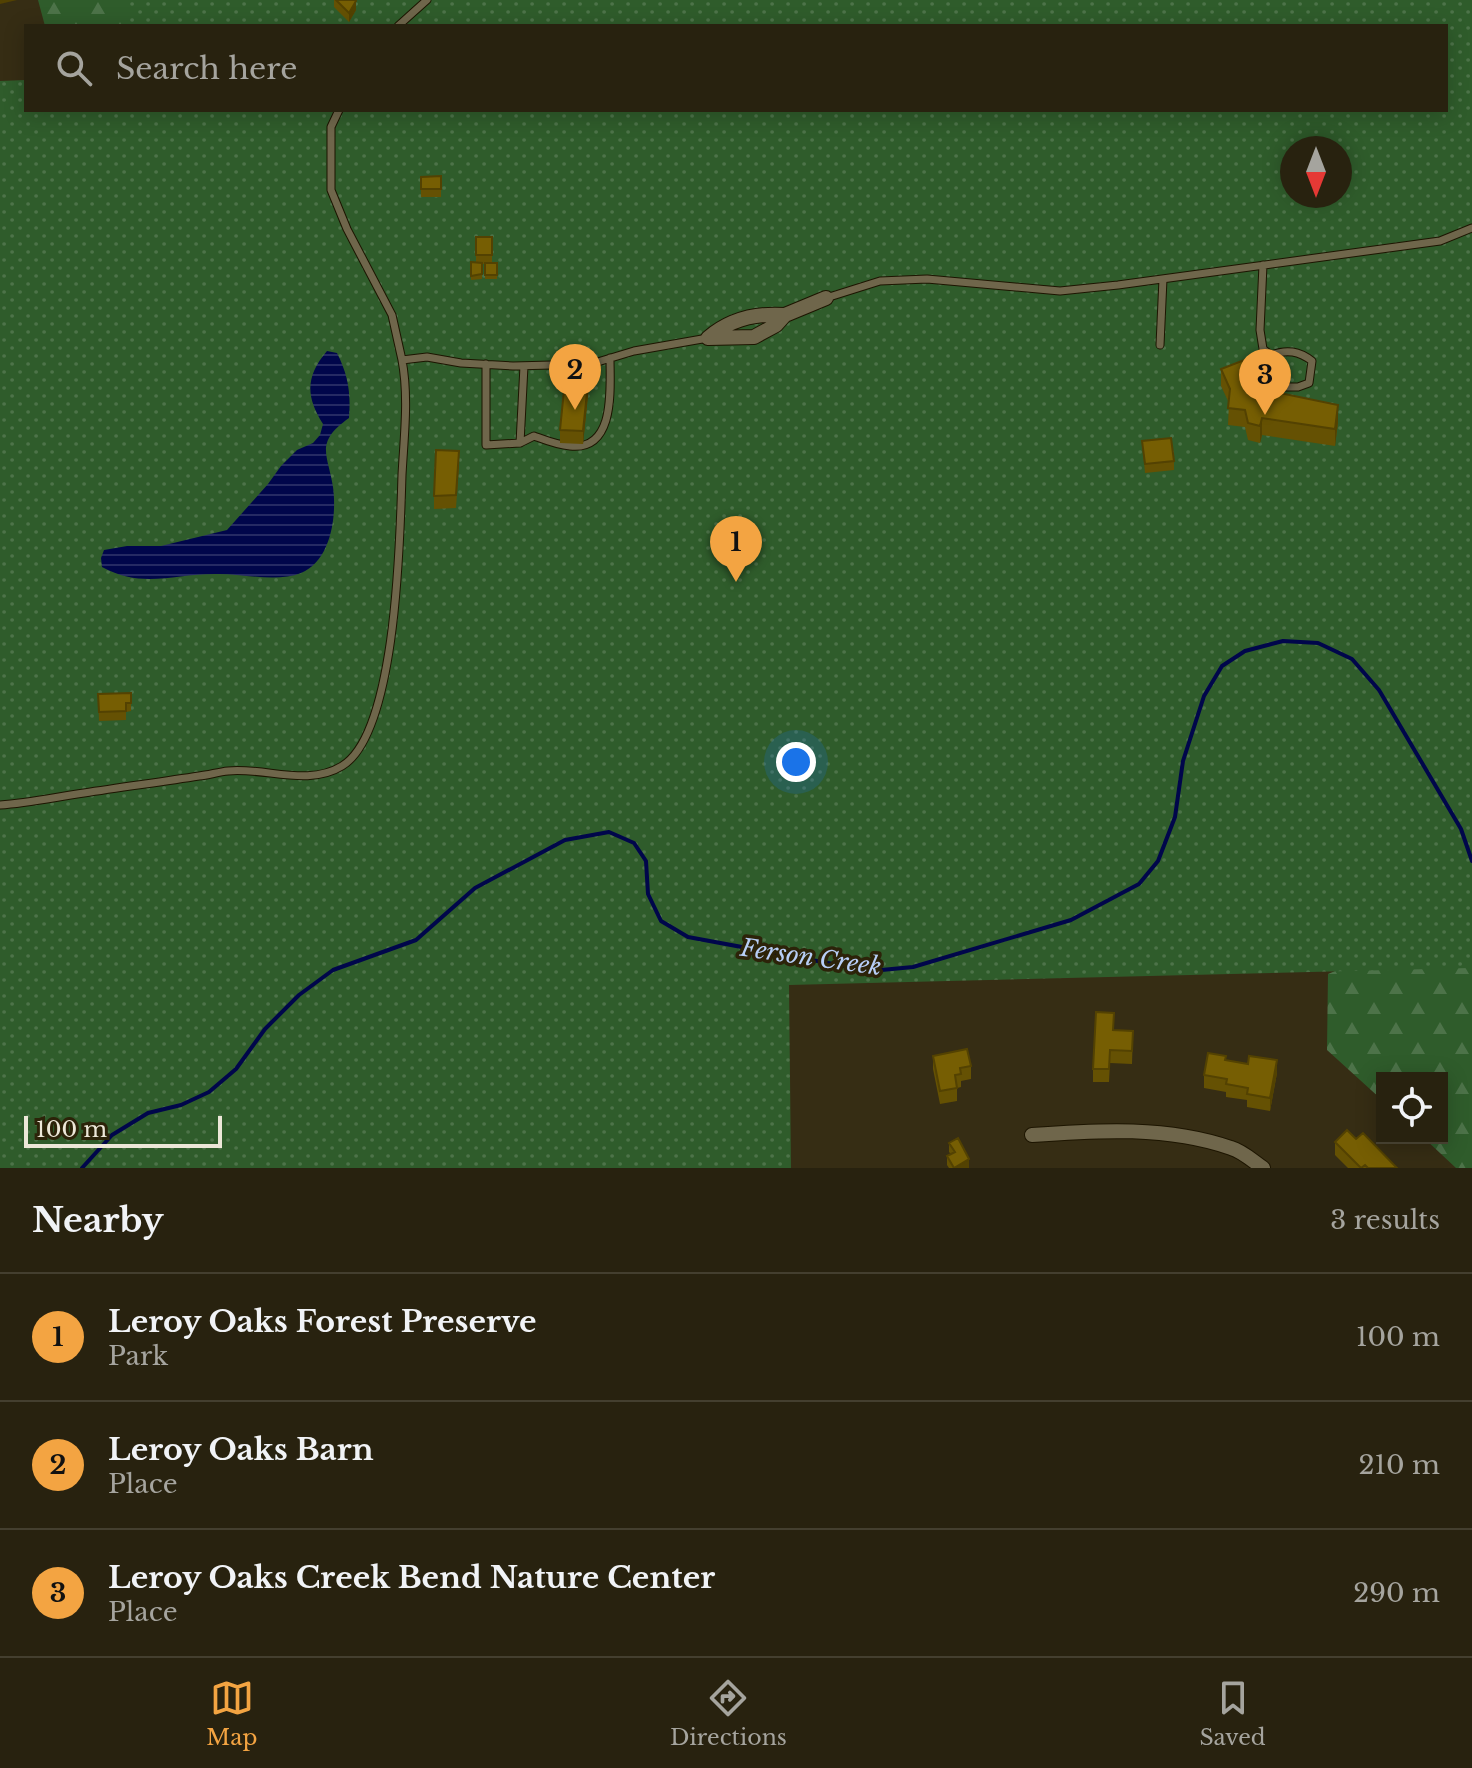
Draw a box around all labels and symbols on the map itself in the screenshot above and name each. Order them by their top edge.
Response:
north arrow [1280,136,1352,208]
pin: 2 [549,344,601,410]
pin: 3 [1239,349,1291,415]
pin: 1 [710,516,762,582]
your location [776,742,816,782]
water label: Ferson Creek [738,933,883,981]
scale bar [24,1112,222,1148]

